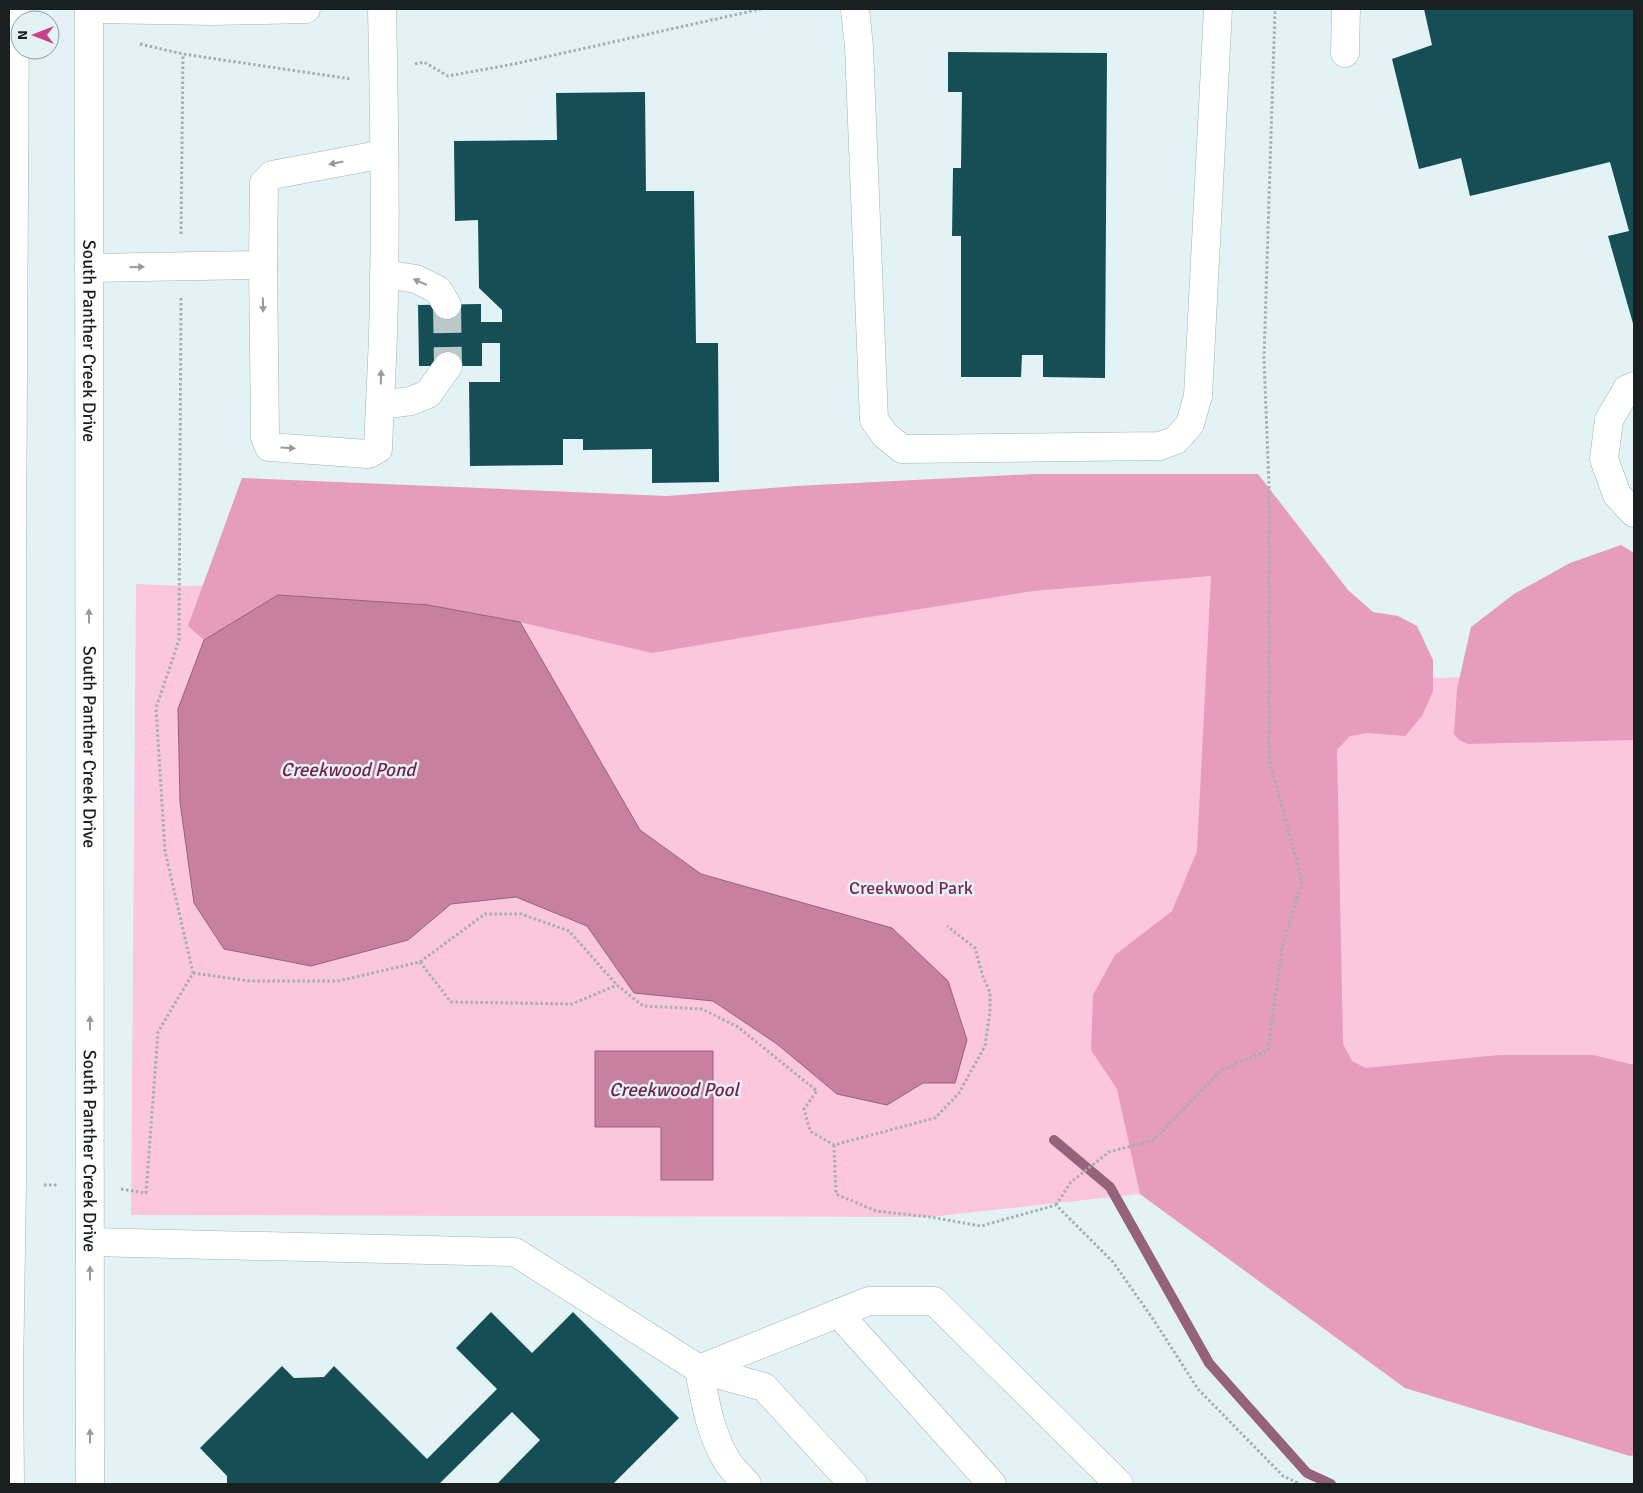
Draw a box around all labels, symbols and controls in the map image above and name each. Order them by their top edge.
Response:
north arrow [10,10,60,60]
text: N [14,30,31,40]
one-way arrow [327,160,343,168]
street label: South Panther Creek Drive [78,240,100,442]
one-way arrow [130,263,146,271]
one-way arrow [413,277,427,285]
one-way arrow [260,297,268,313]
one-way arrow [377,369,385,385]
one-way arrow [281,445,297,453]
one-way arrow [85,607,93,623]
street label: South Panther Creek Drive [78,646,101,848]
water label: Creekwood Pond [281,758,417,782]
park label: Creekwood Park [849,877,973,899]
one-way arrow [86,1015,94,1031]
street label: South Panther Creek Drive [79,1050,101,1252]
water label: Creekwood Pool [609,1078,740,1102]
one-way arrow [86,1265,94,1281]
one-way arrow [86,1427,94,1443]

